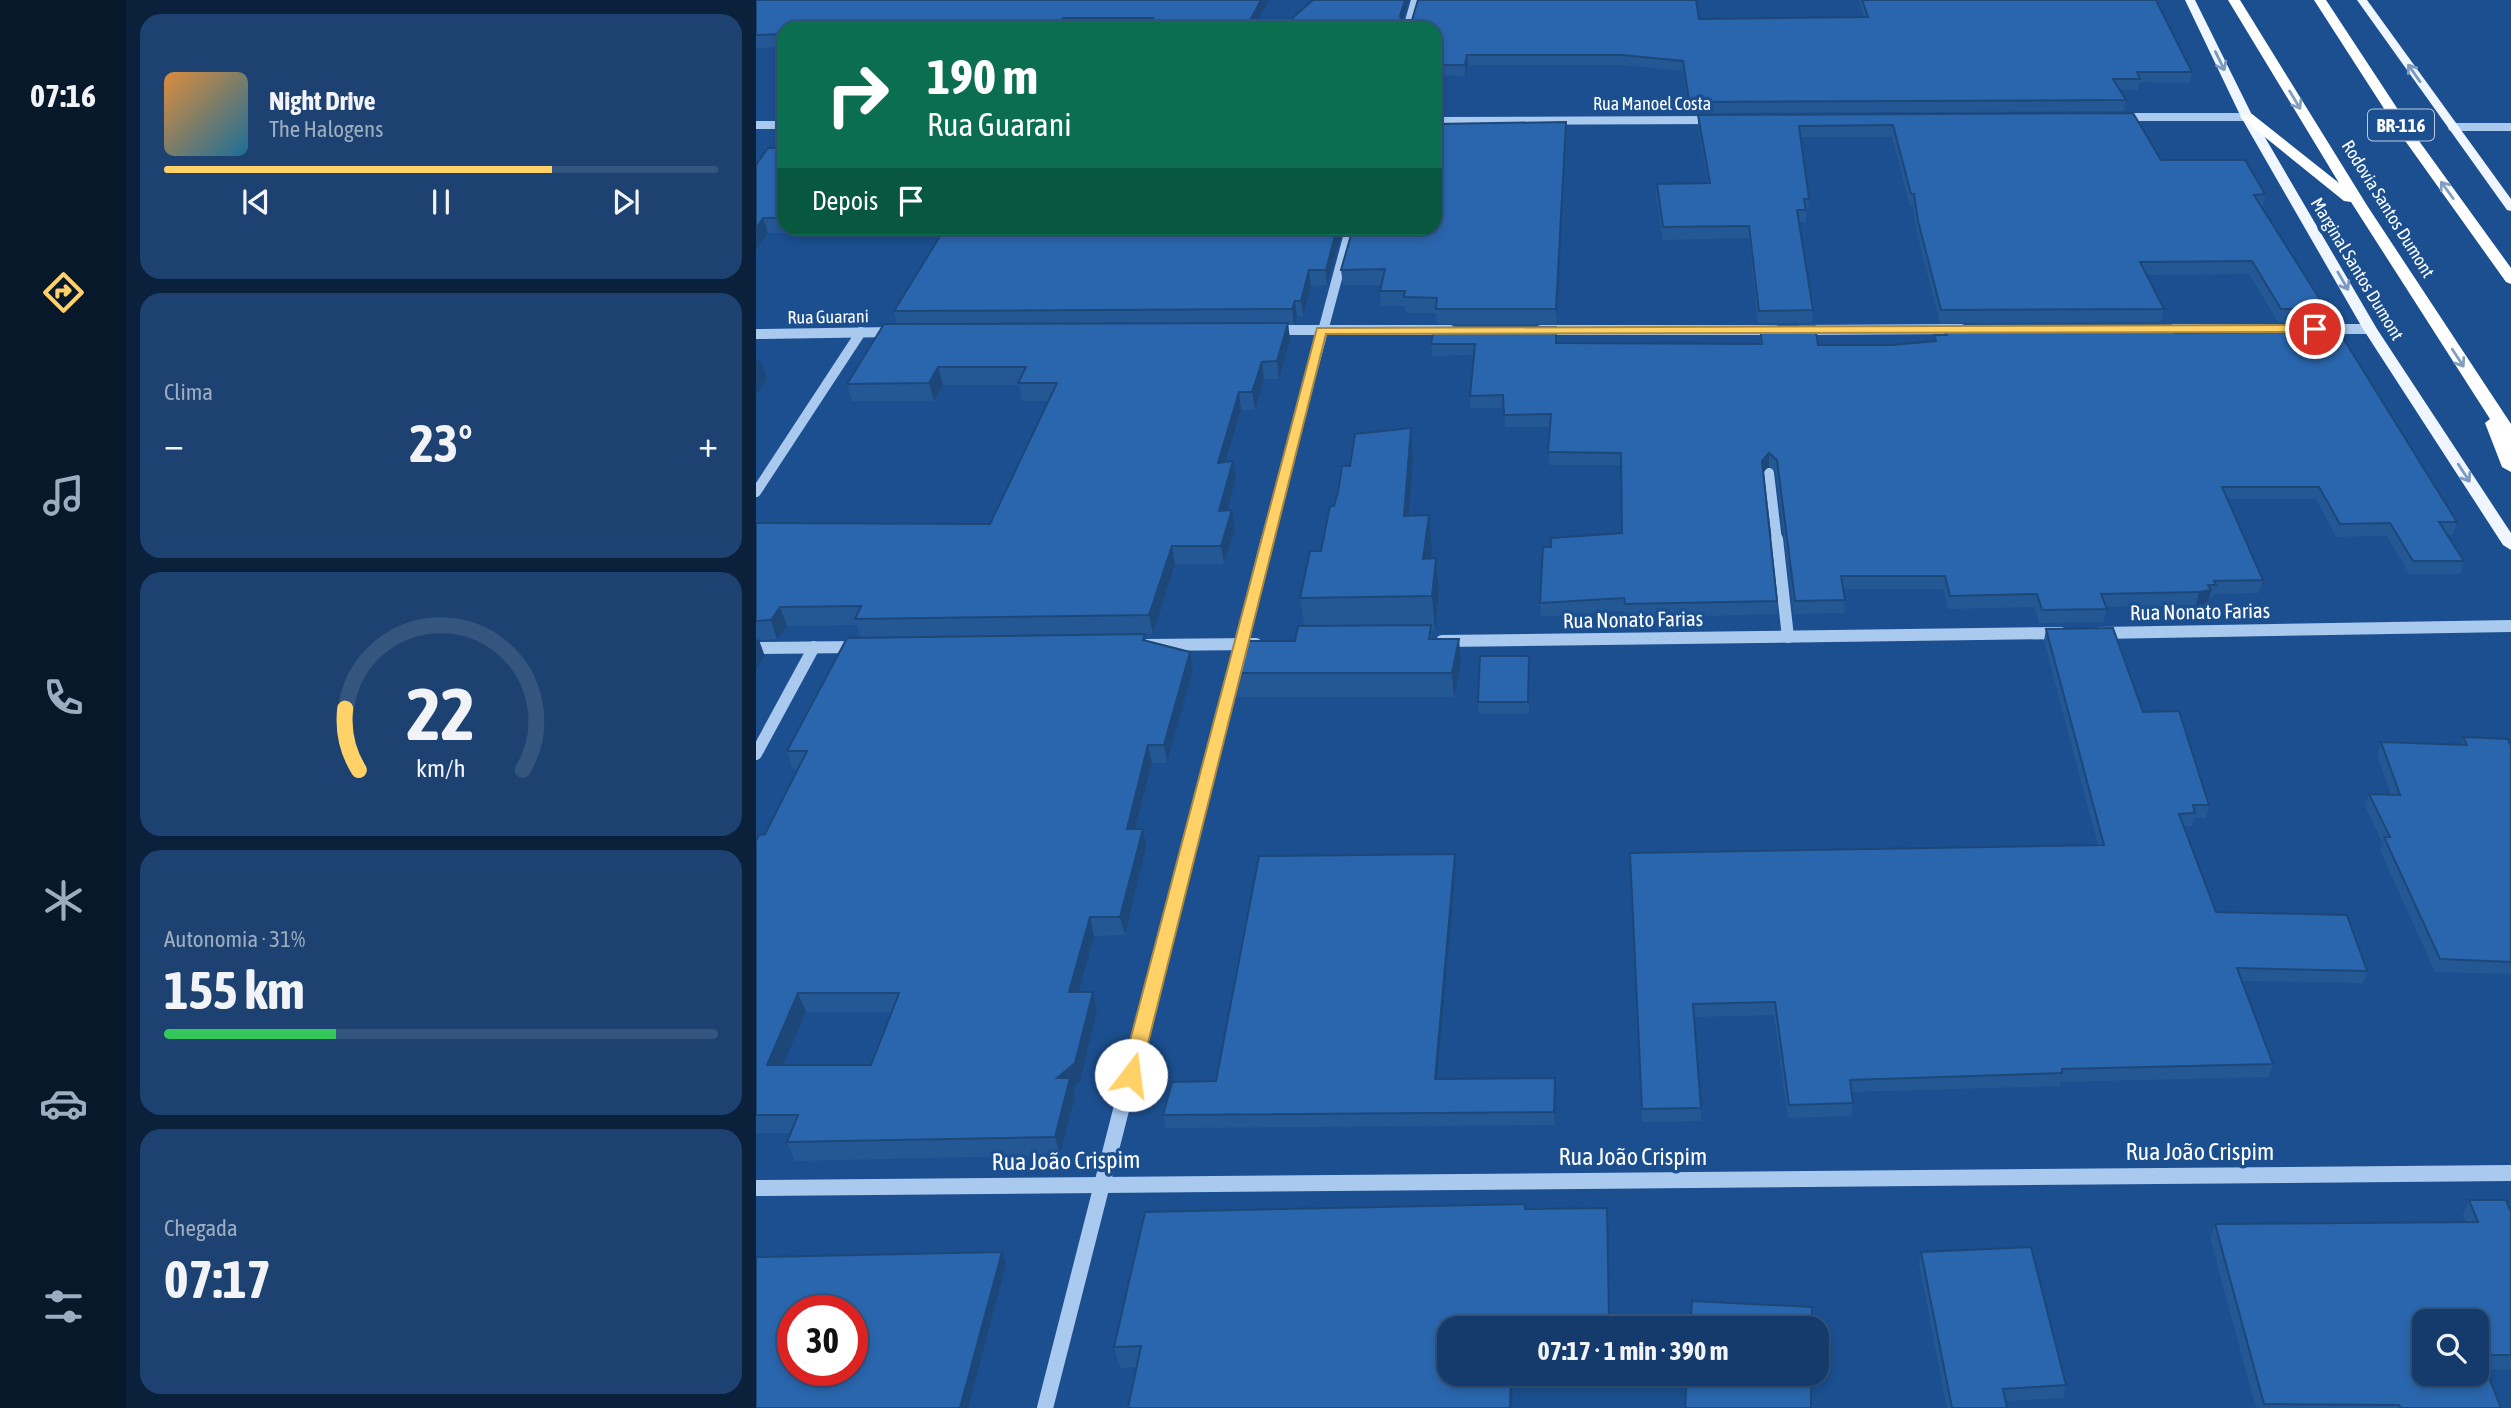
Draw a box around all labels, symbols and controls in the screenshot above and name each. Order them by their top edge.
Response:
text: 190 m [927,48,1038,104]
icon: right [812,49,903,140]
one-way arrow [2213,50,2227,71]
one-way arrow [2406,64,2421,83]
text: 07:16 [30,77,96,114]
text: Night Drive [269,86,376,116]
one-way arrow [2289,90,2303,110]
street label: Rua Manoel Costa [1593,93,1711,114]
text: Rua Guarani [927,106,1072,143]
road number: BR-116 [2368,110,2434,140]
text: The Halogens [269,116,383,142]
street label: Rodovia Santos Dumont [2338,136,2439,281]
one-way arrow [2440,181,2454,200]
icon: arrive [892,182,930,220]
icon: previous [237,183,275,221]
icon: pause [422,183,460,221]
icon: next [607,183,645,221]
text: Depois [812,186,878,216]
street label: Marginal Santos Dumont [2307,194,2408,344]
icon: directions [39,268,88,317]
one-way arrow [2336,271,2350,291]
pin [2285,299,2345,359]
street label: Rua Guarani [787,305,869,328]
icon: arrive [2296,310,2334,348]
one-way arrow [2452,348,2466,368]
text: Clima [164,379,213,405]
text: 23° [409,413,473,473]
text: − [164,422,184,465]
text: + [698,422,718,465]
one-way arrow [2458,463,2472,483]
icon: music [39,471,88,520]
street label: Rua Nonato Farias [2130,598,2270,624]
street label: Rua Nonato Farias [1563,606,1703,632]
text: 22 [407,672,475,755]
icon: phone [39,673,88,722]
text: km/h [416,754,466,782]
icon: climate [39,876,88,925]
text: Autonomia · 31% [164,926,305,952]
text: 155 km [164,960,305,1020]
position arrow [1094,1038,1168,1112]
icon: car [39,1079,88,1128]
street label: Rua João Crispim [2126,1138,2274,1165]
street label: Rua João Crispim [1559,1143,1707,1170]
street label: Rua João Crispim [991,1146,1141,1175]
text: Chegada [164,1215,238,1241]
text: 07:17 [164,1249,271,1309]
icon: filters [39,1282,88,1331]
speed limit sign: 30 [777,1295,868,1386]
map controls [2412,1309,2489,1386]
button: search [2412,1309,2489,1386]
text: 07:17 · 1 min · 390 m [1538,1336,1728,1366]

